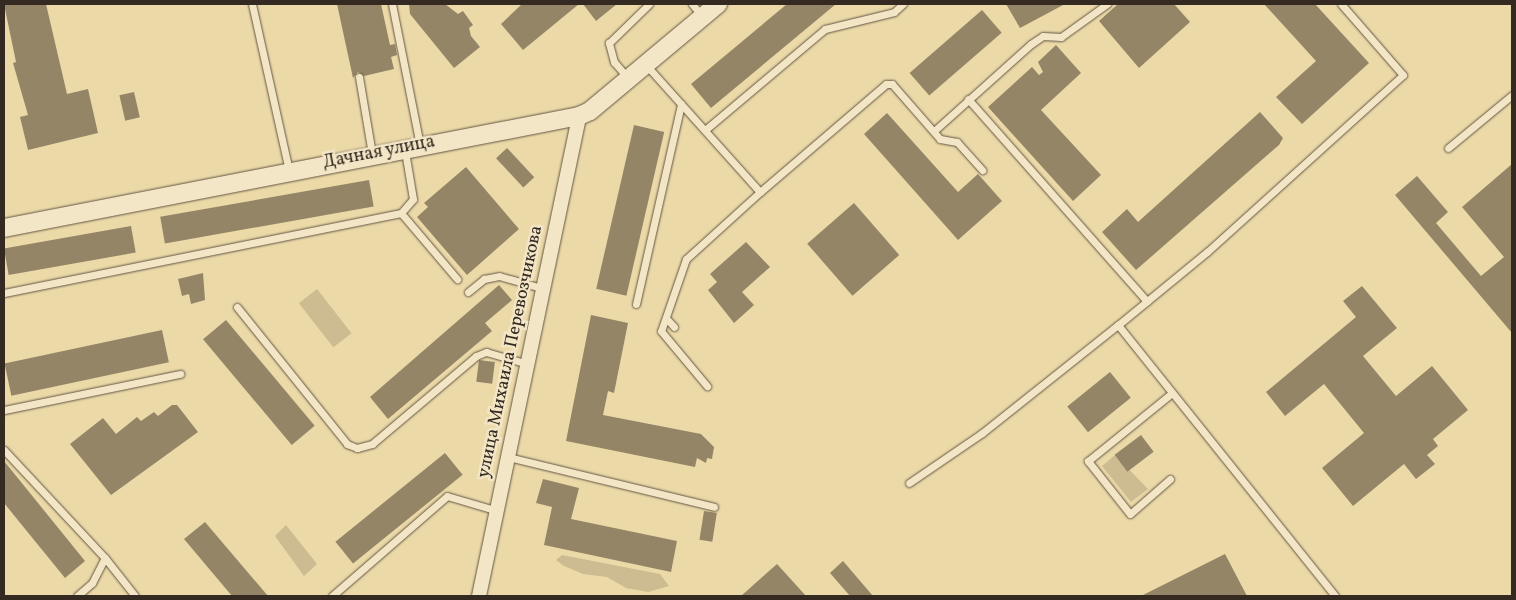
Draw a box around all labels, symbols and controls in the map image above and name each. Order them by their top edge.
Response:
street label: Дачная улица [321,132,437,174]
street label: улица Михаила Перевозчикова [474,224,548,480]

